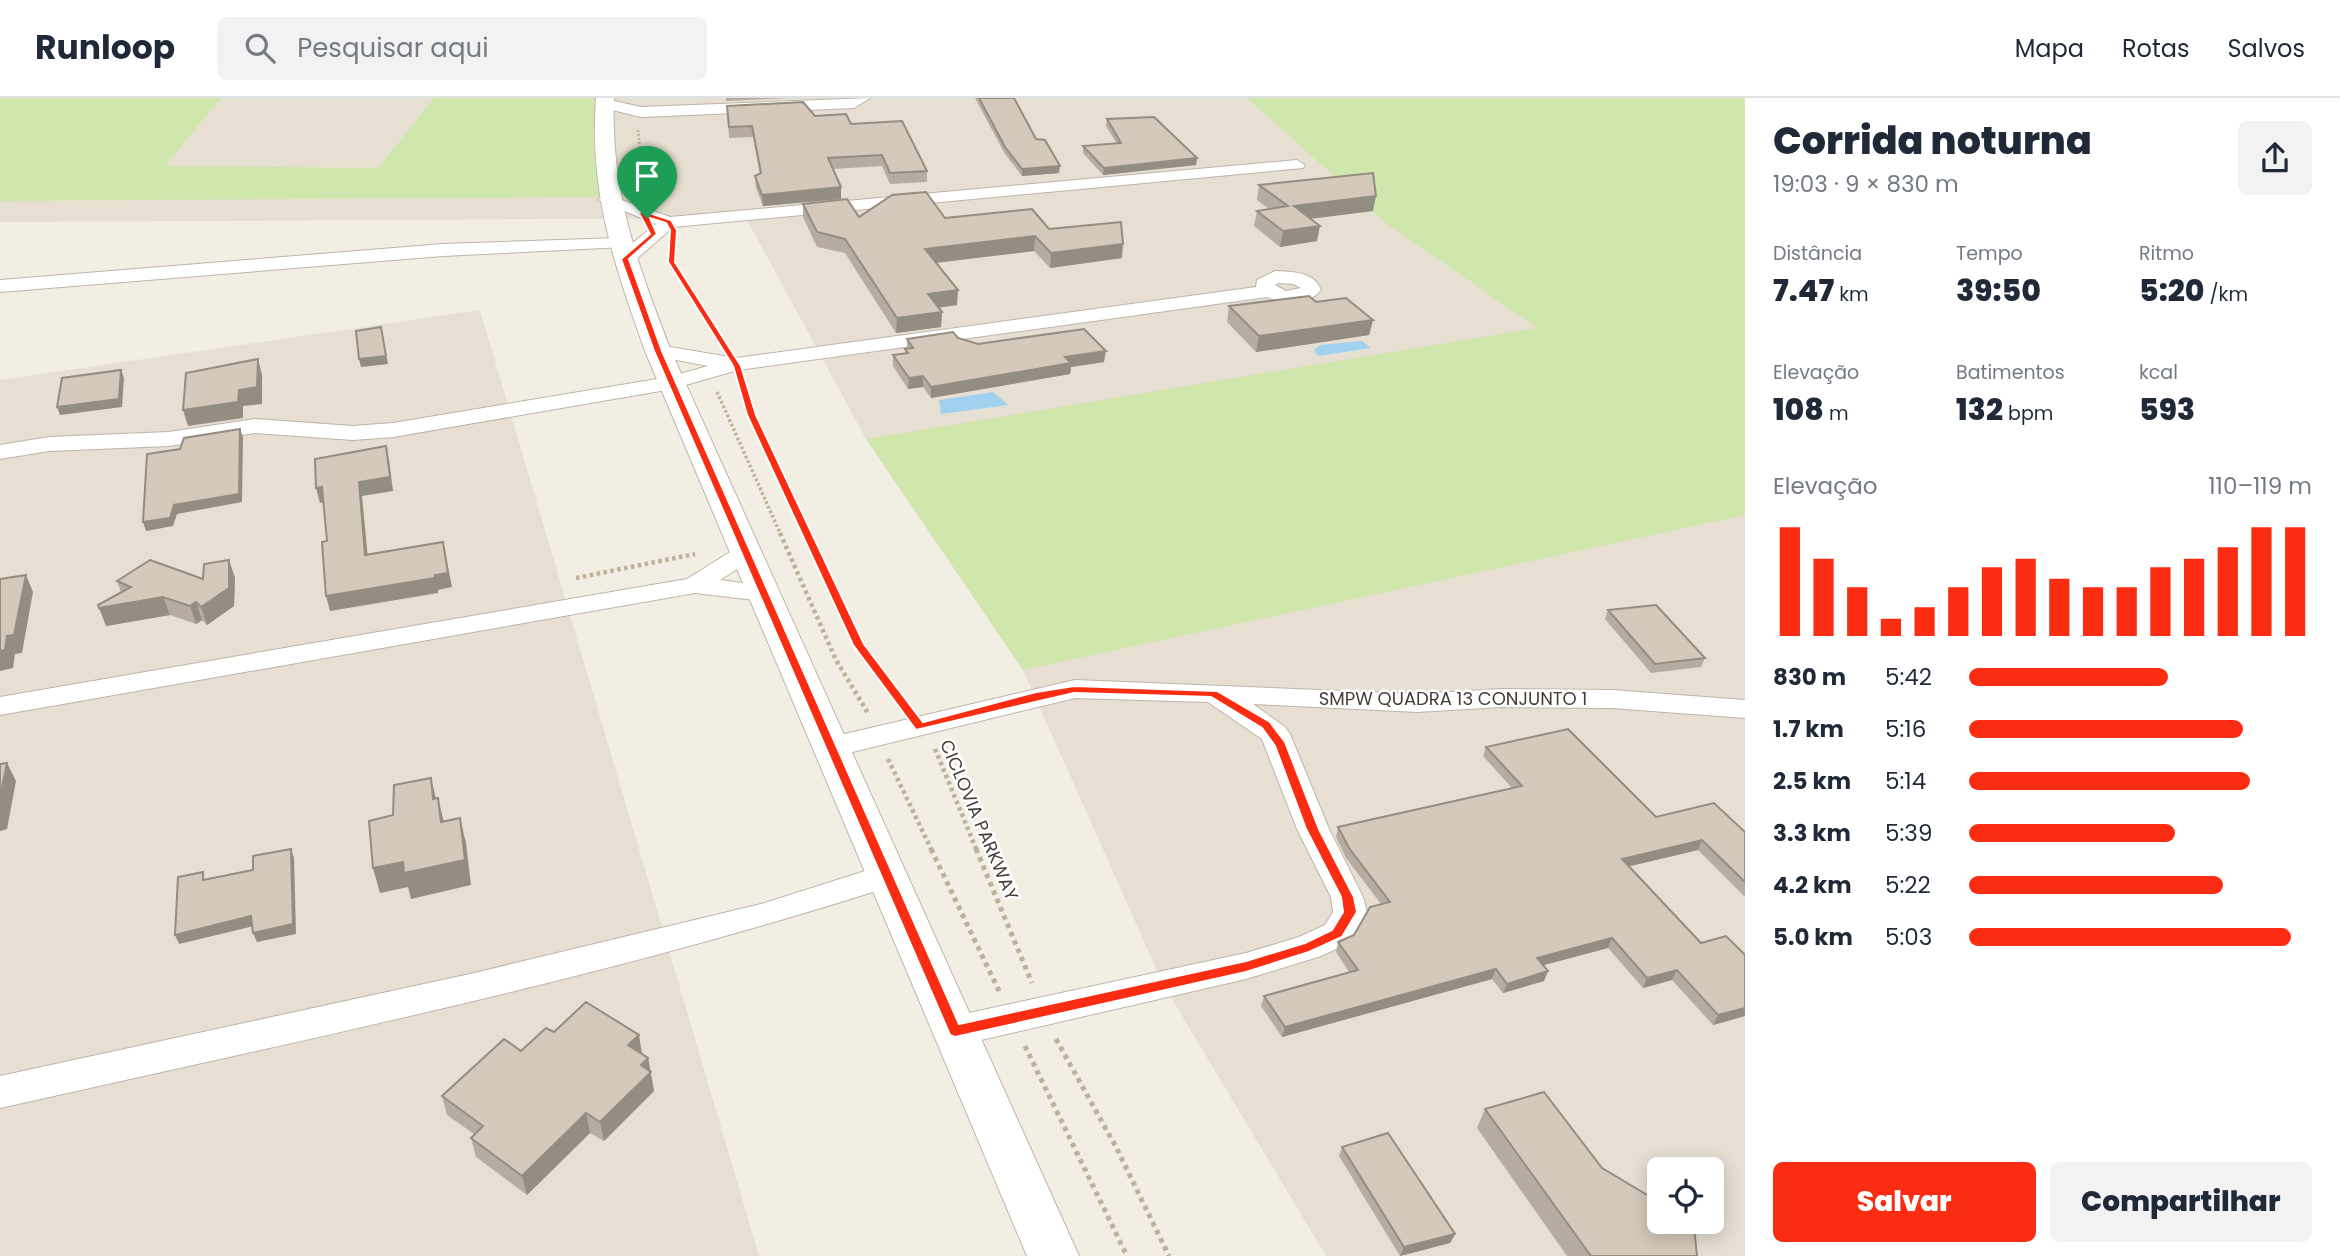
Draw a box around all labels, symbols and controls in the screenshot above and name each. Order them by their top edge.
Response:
search box [217,17,707,80]
text: Runloop [35,24,175,71]
icon: search [241,29,279,67]
text: Pesquisar aqui [297,30,489,66]
text: Mapa [2015,32,2084,65]
text: Rotas [2122,32,2189,65]
text: Salvos [2227,32,2305,65]
text: Corrida noturna [1773,114,2092,167]
button: share [2238,121,2312,195]
pin [617,146,677,218]
icon: arrive [628,157,666,195]
text: 19:03 · 9 × 830 m [1773,168,1959,200]
text: Distância [1773,240,1862,267]
text: Tempo [1956,240,2023,267]
text: Ritmo [2139,240,2194,267]
text: 7.47 [1773,269,1834,312]
text: 39:50 [1956,269,2041,312]
text: 5:20 [2139,269,2205,312]
text: km [1834,281,1869,308]
text: /km [2205,281,2248,308]
text: Elevação [1773,359,1859,386]
text: Batimentos [1956,359,2065,386]
text: kcal [2139,359,2178,386]
text: 108 [1773,388,1824,431]
text: 132 [1956,388,2003,431]
text: 593 [2139,388,2195,431]
text: m [1824,400,1849,427]
text: bpm [2003,400,2053,427]
text: Elevação [1773,470,1877,502]
text: 110–119 m [2208,470,2312,502]
text: 830 m [1773,661,1846,693]
text: 5:42 [1885,661,1932,693]
street label: SMPW QUADRA 13 CONJUNTO 1 [1319,686,1587,711]
text: 1.7 km [1773,713,1844,745]
text: 5:16 [1885,713,1926,745]
street label: CICLOVIA PARKWAY [934,736,1025,904]
text: 2.5 km [1773,765,1851,797]
text: 5:14 [1885,765,1926,797]
text: 3.3 km [1773,817,1851,849]
text: 5:39 [1885,817,1932,849]
text: 4.2 km [1773,869,1852,901]
text: 5:22 [1885,869,1931,901]
text: 5.0 km [1773,921,1853,953]
text: 5:03 [1885,921,1932,953]
map controls [1647,1157,1724,1234]
button: locate [1647,1157,1724,1234]
button: Salvar [1773,1162,2036,1242]
button: Compartilhar [2050,1162,2312,1242]

